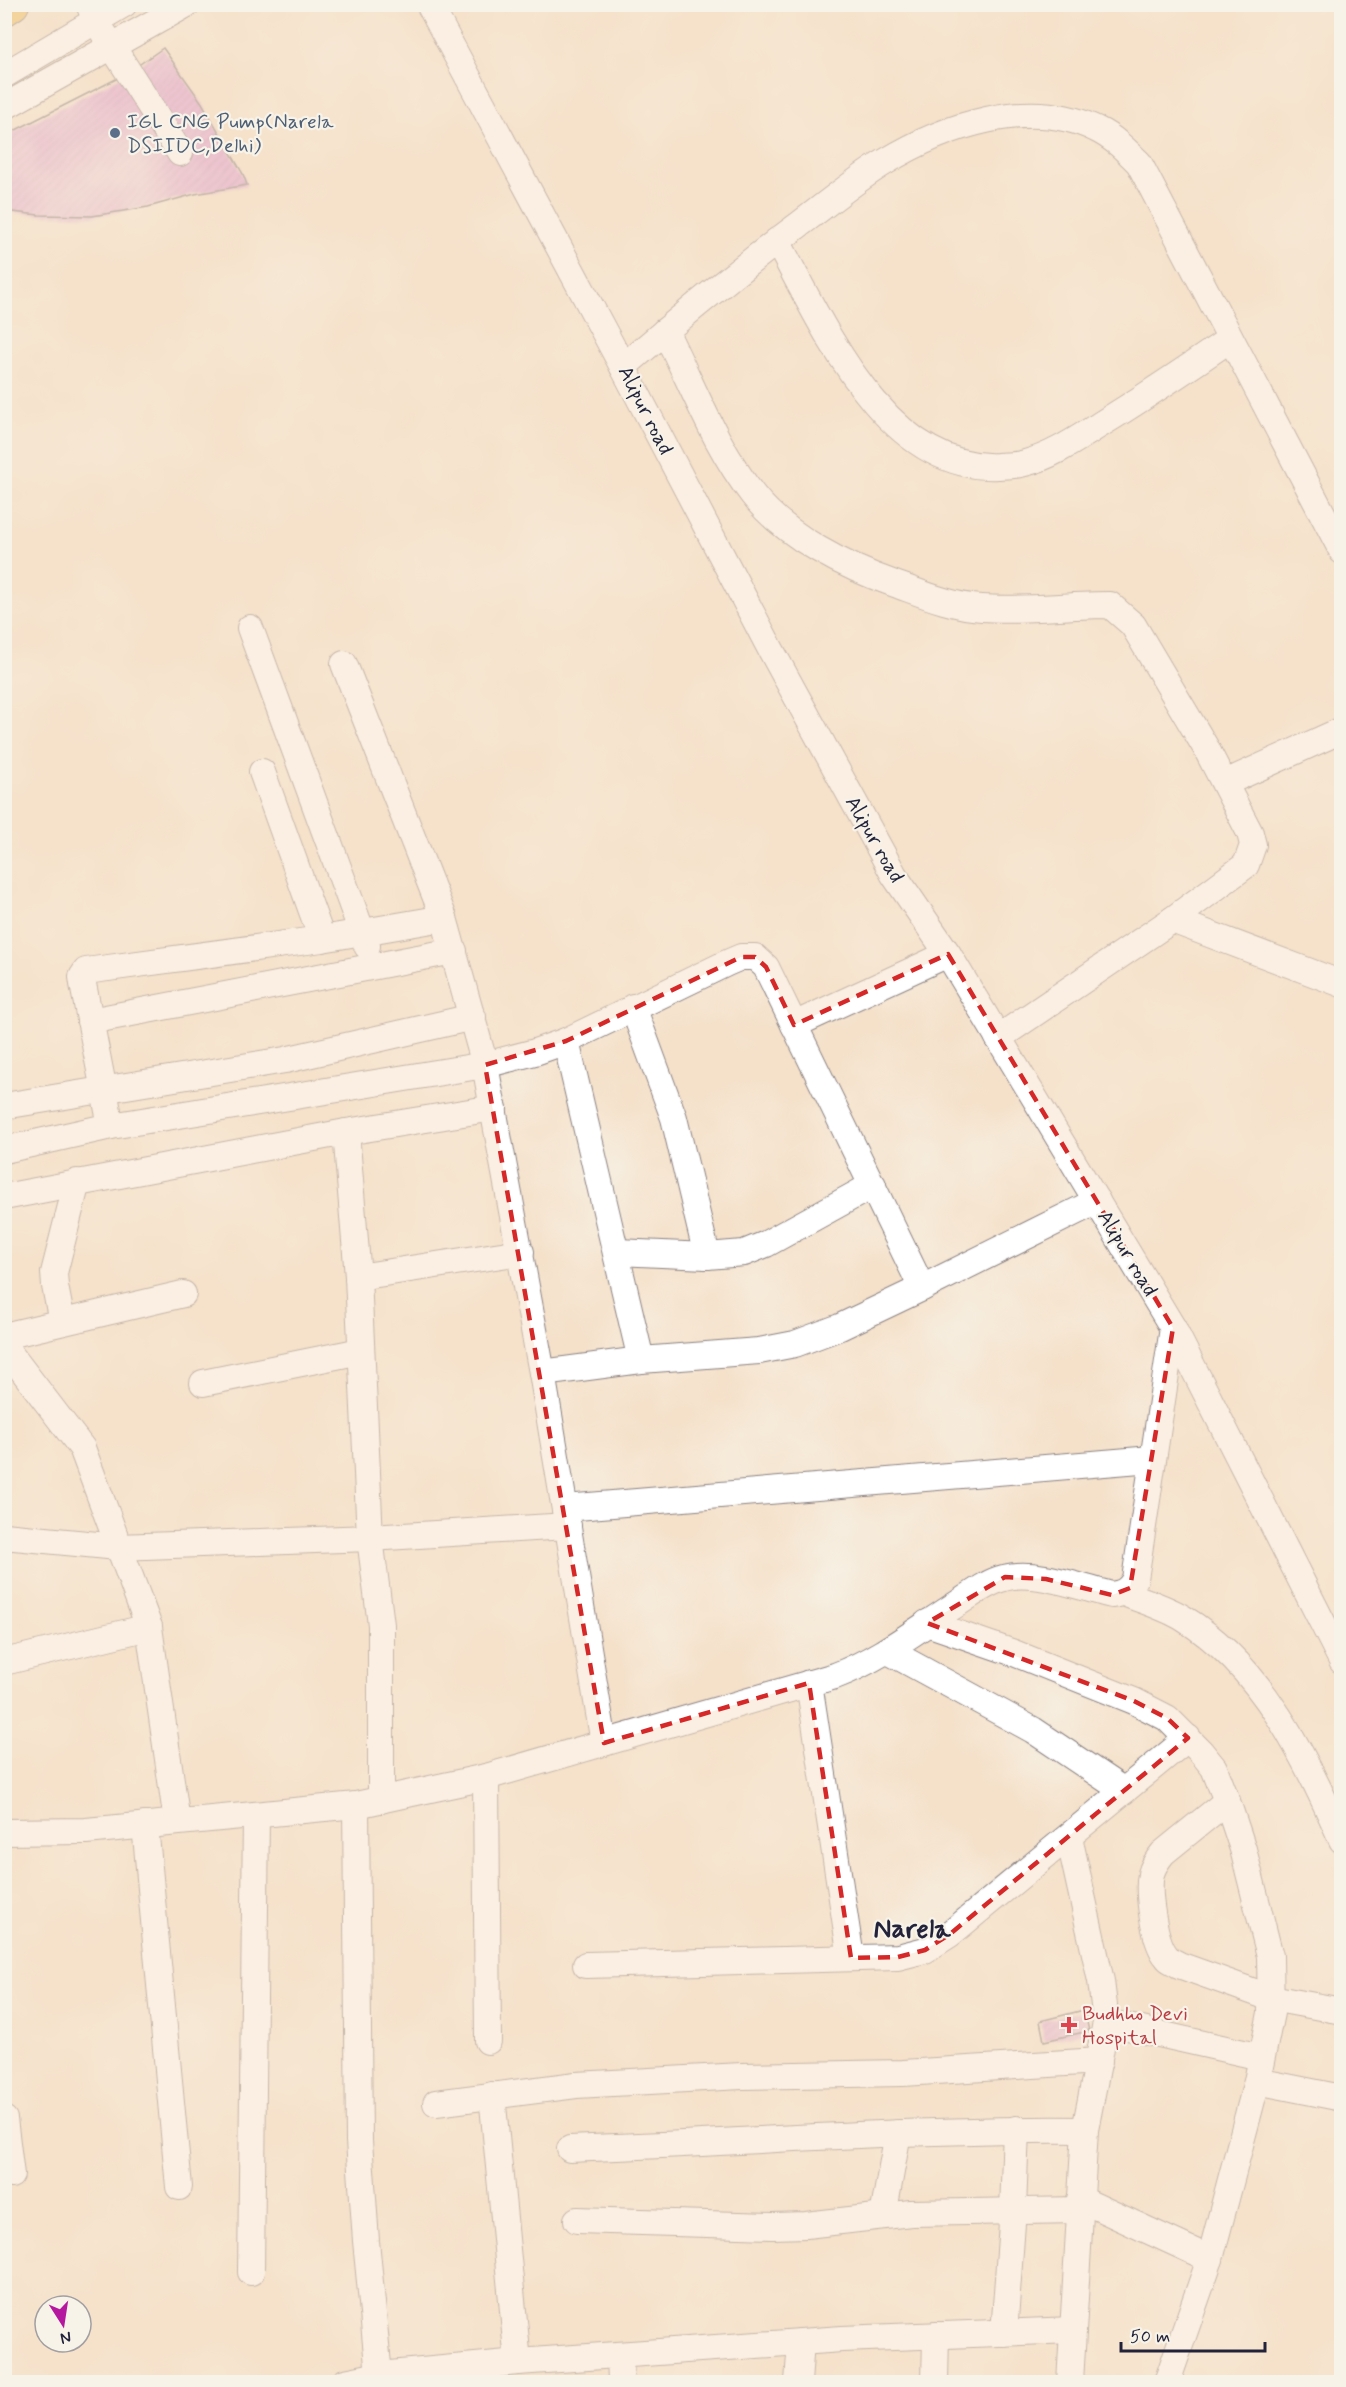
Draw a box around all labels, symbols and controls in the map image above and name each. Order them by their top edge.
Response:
place label: IGL CNG Pump(Narela DSIIDC,Delhi) [127,108,334,160]
marker: IGL CNG Pump(Narela DSIIDC,Delhi) [108,126,122,140]
street label: Alipur road [611,361,679,460]
street label: Alipur road [838,791,910,888]
street label: Alipur road [1090,1205,1164,1302]
district label: Narela [874,1912,951,1947]
place label: Budhho Devi Hospital [1082,2000,1188,2052]
marker: Budhho Devi Hospital [1060,2016,1078,2034]
north arrow [33,2294,93,2354]
scale bar [1121,2315,1265,2353]
text: 50 m [1130,2325,1170,2349]
text: N [58,2326,73,2349]

